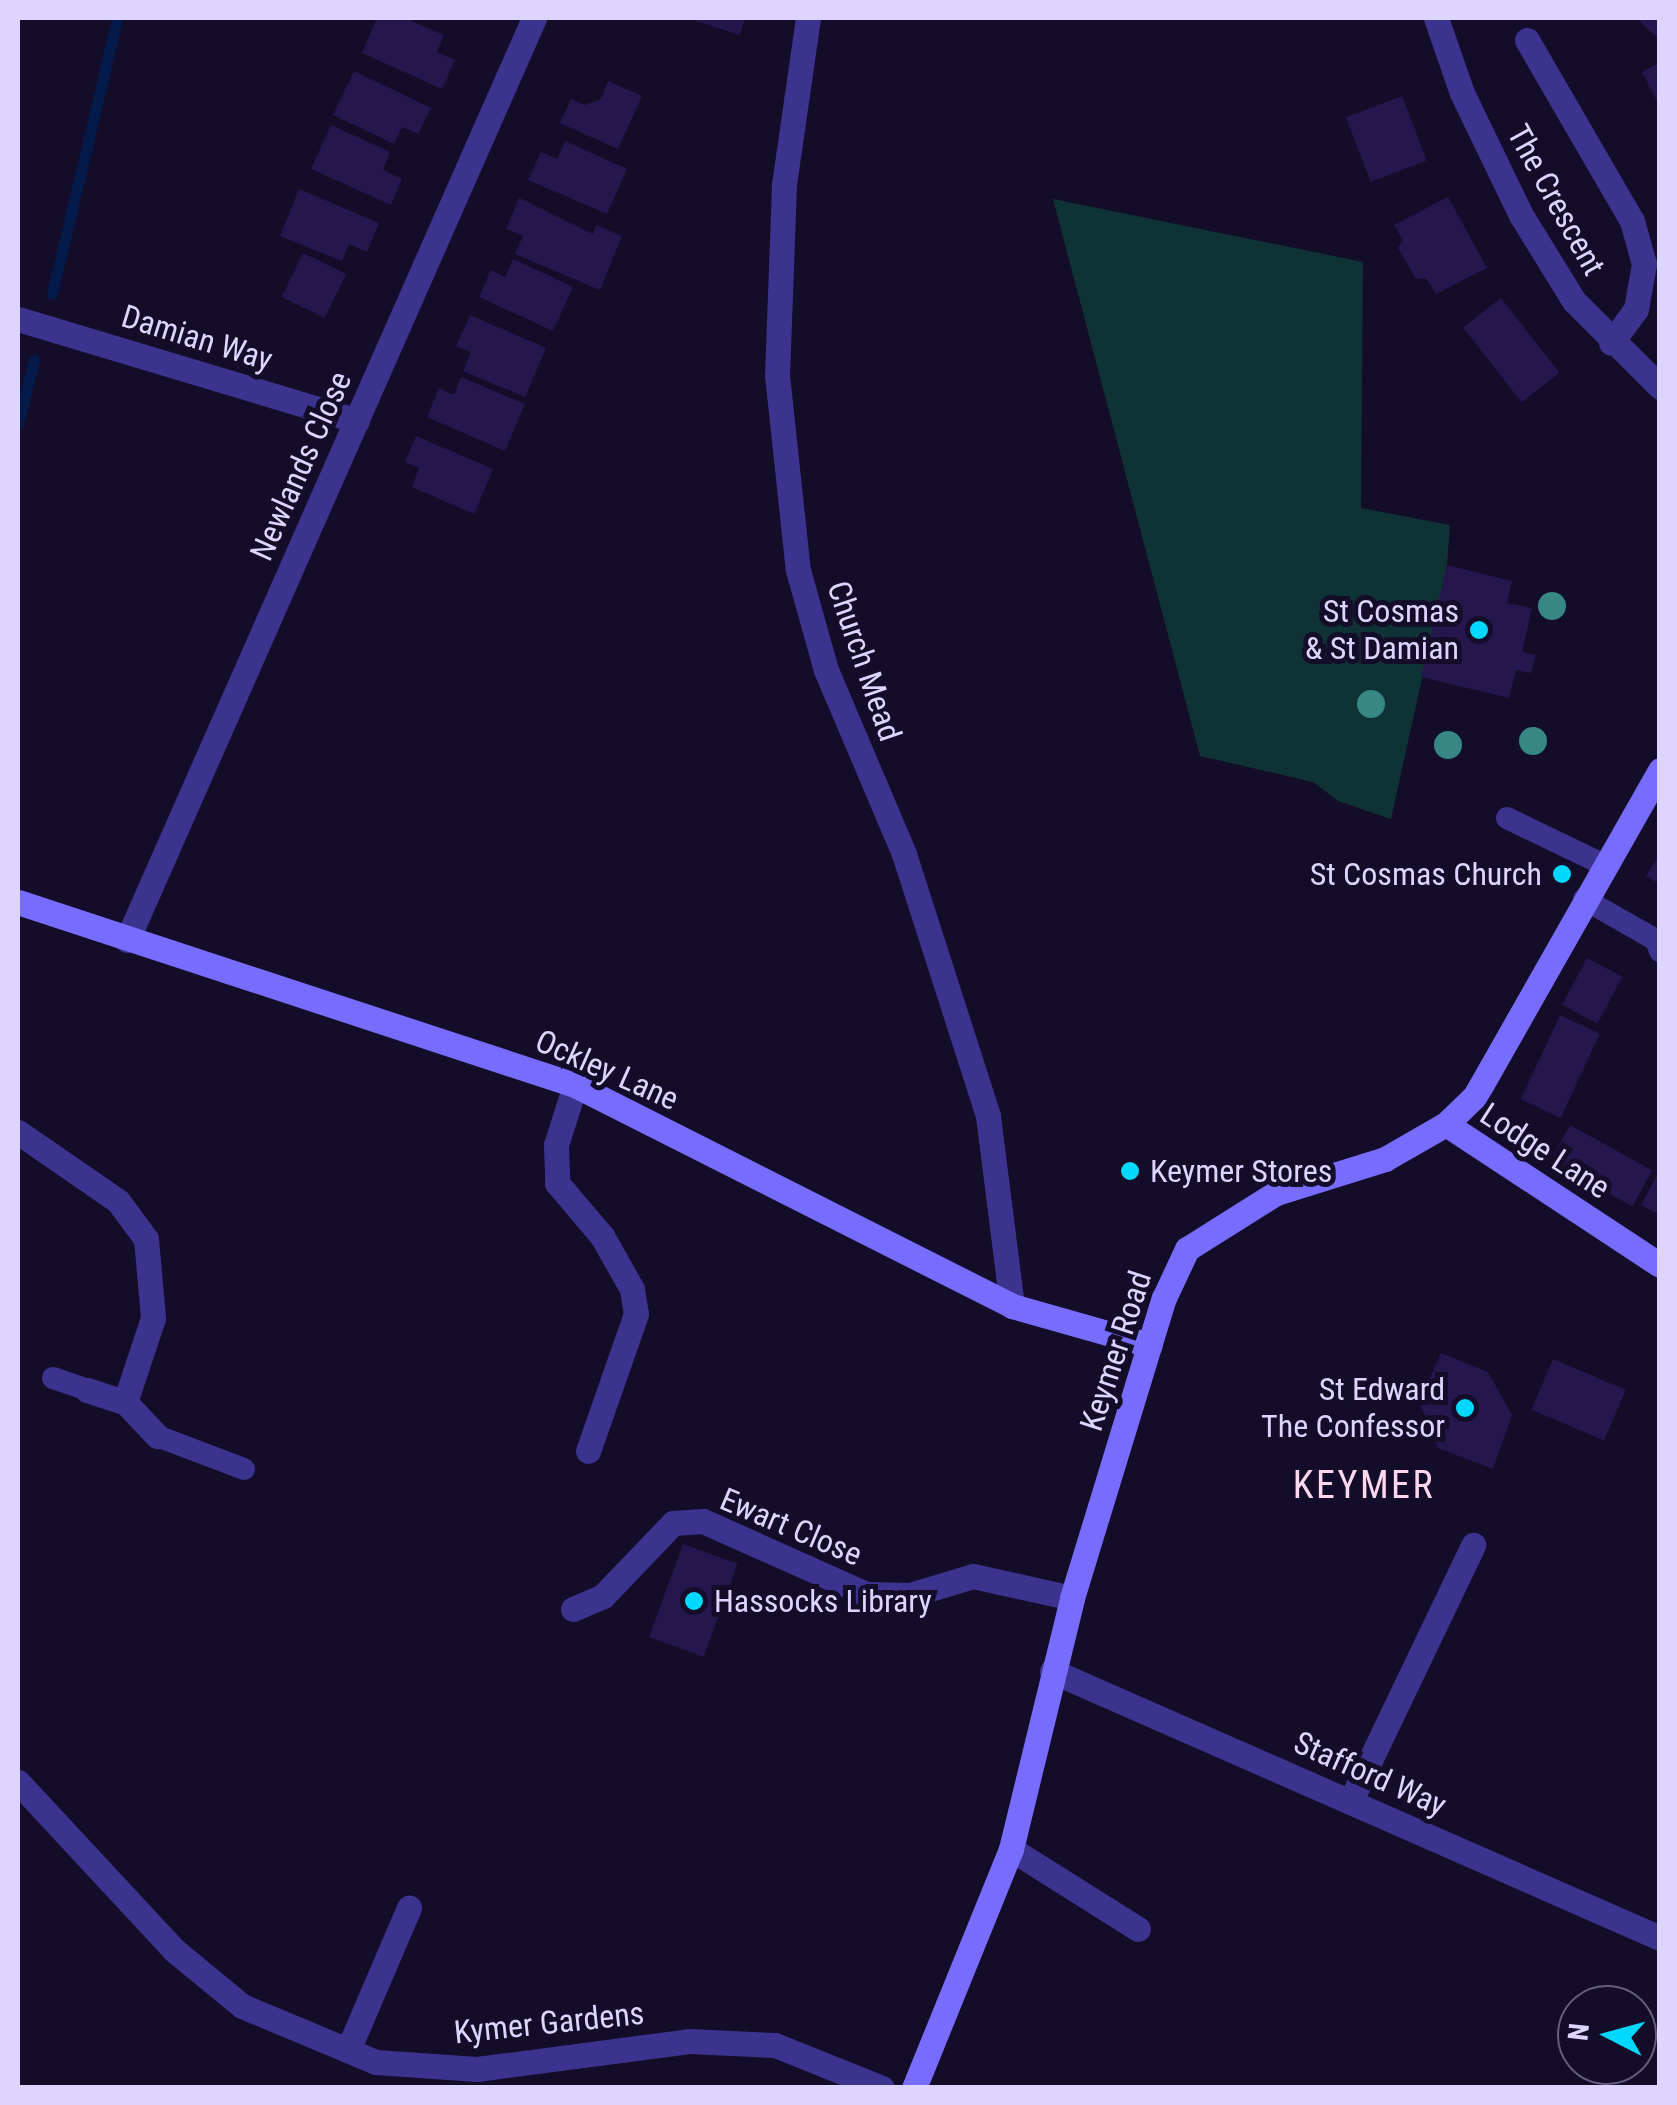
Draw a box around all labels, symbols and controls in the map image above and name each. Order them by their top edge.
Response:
street label: The Crescent [1499,118,1613,282]
street label: Damian Way [117,297,277,379]
street label: Newlands Close [242,366,360,566]
street label: Church Mead [819,576,909,746]
place label: St Cosmas & St Damian [1305,593,1459,668]
marker: St Cosmas & St Damian [1468,619,1490,641]
place label: St Cosmas Church [1310,855,1542,893]
marker: St Cosmas Church [1551,863,1573,885]
street label: Ockley Lane [530,1021,684,1119]
street label: Lodge Lane [1473,1095,1617,1207]
place label: Keymer Stores [1150,1152,1332,1190]
marker: Keymer Stores [1119,1160,1141,1182]
street label: Keymer Road [1072,1266,1160,1436]
place label: St Edward The Confessor [1261,1371,1445,1446]
marker: St Edward The Confessor [1454,1397,1476,1419]
district label: KEYMER [1293,1463,1435,1509]
street label: Ewart Close [714,1480,868,1574]
place label: Hassocks Library [714,1582,932,1620]
marker: Hassocks Library [683,1590,705,1612]
street label: Stafford Way [1288,1723,1452,1825]
north arrow [1557,1985,1657,2085]
street label: Kymer Gardens [452,1994,646,2052]
text: N [1561,2022,1596,2042]

